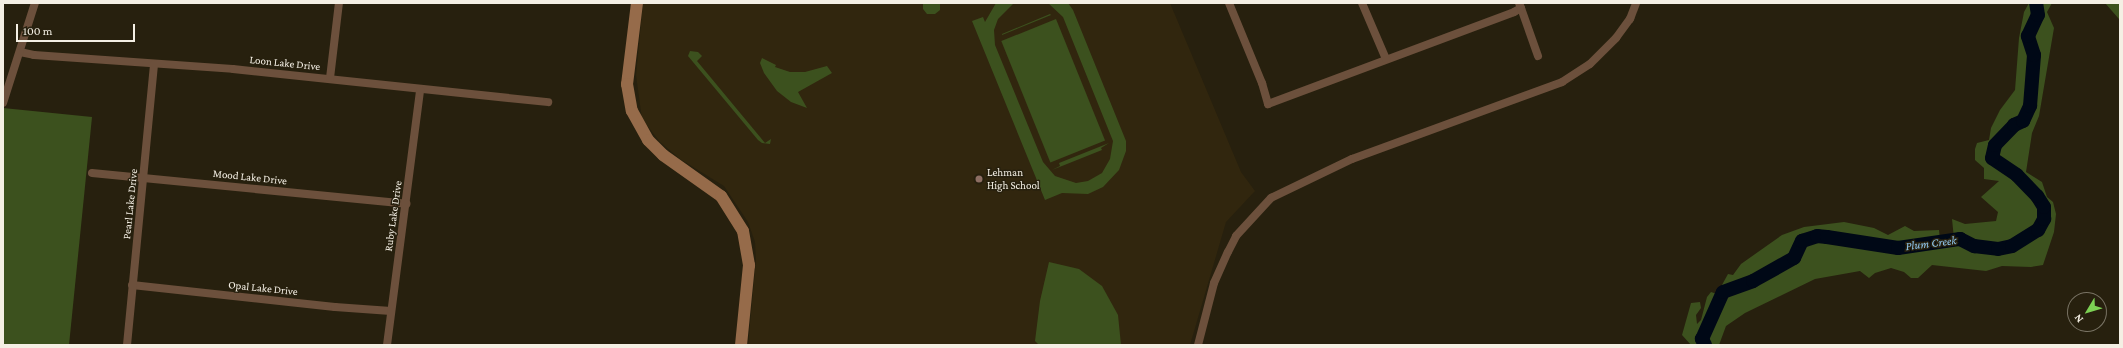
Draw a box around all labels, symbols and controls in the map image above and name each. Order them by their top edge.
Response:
scale bar [18,16,137,42]
text: 100 m [23,24,52,38]
street label: Loon Lake Drive [249,53,321,73]
place label: Lehman High School [987,166,1040,192]
street label: Mood Lake Drive [212,167,288,187]
street label: Pearl Lake Drive [120,168,140,240]
marker: Lehman High School [974,174,984,184]
street label: Ruby Lake Drive [382,180,404,252]
water label: Plum Creek [1905,234,1957,254]
street label: Opal Lake Drive [228,278,298,298]
north arrow [2067,292,2107,332]
text: N [2071,312,2085,325]

